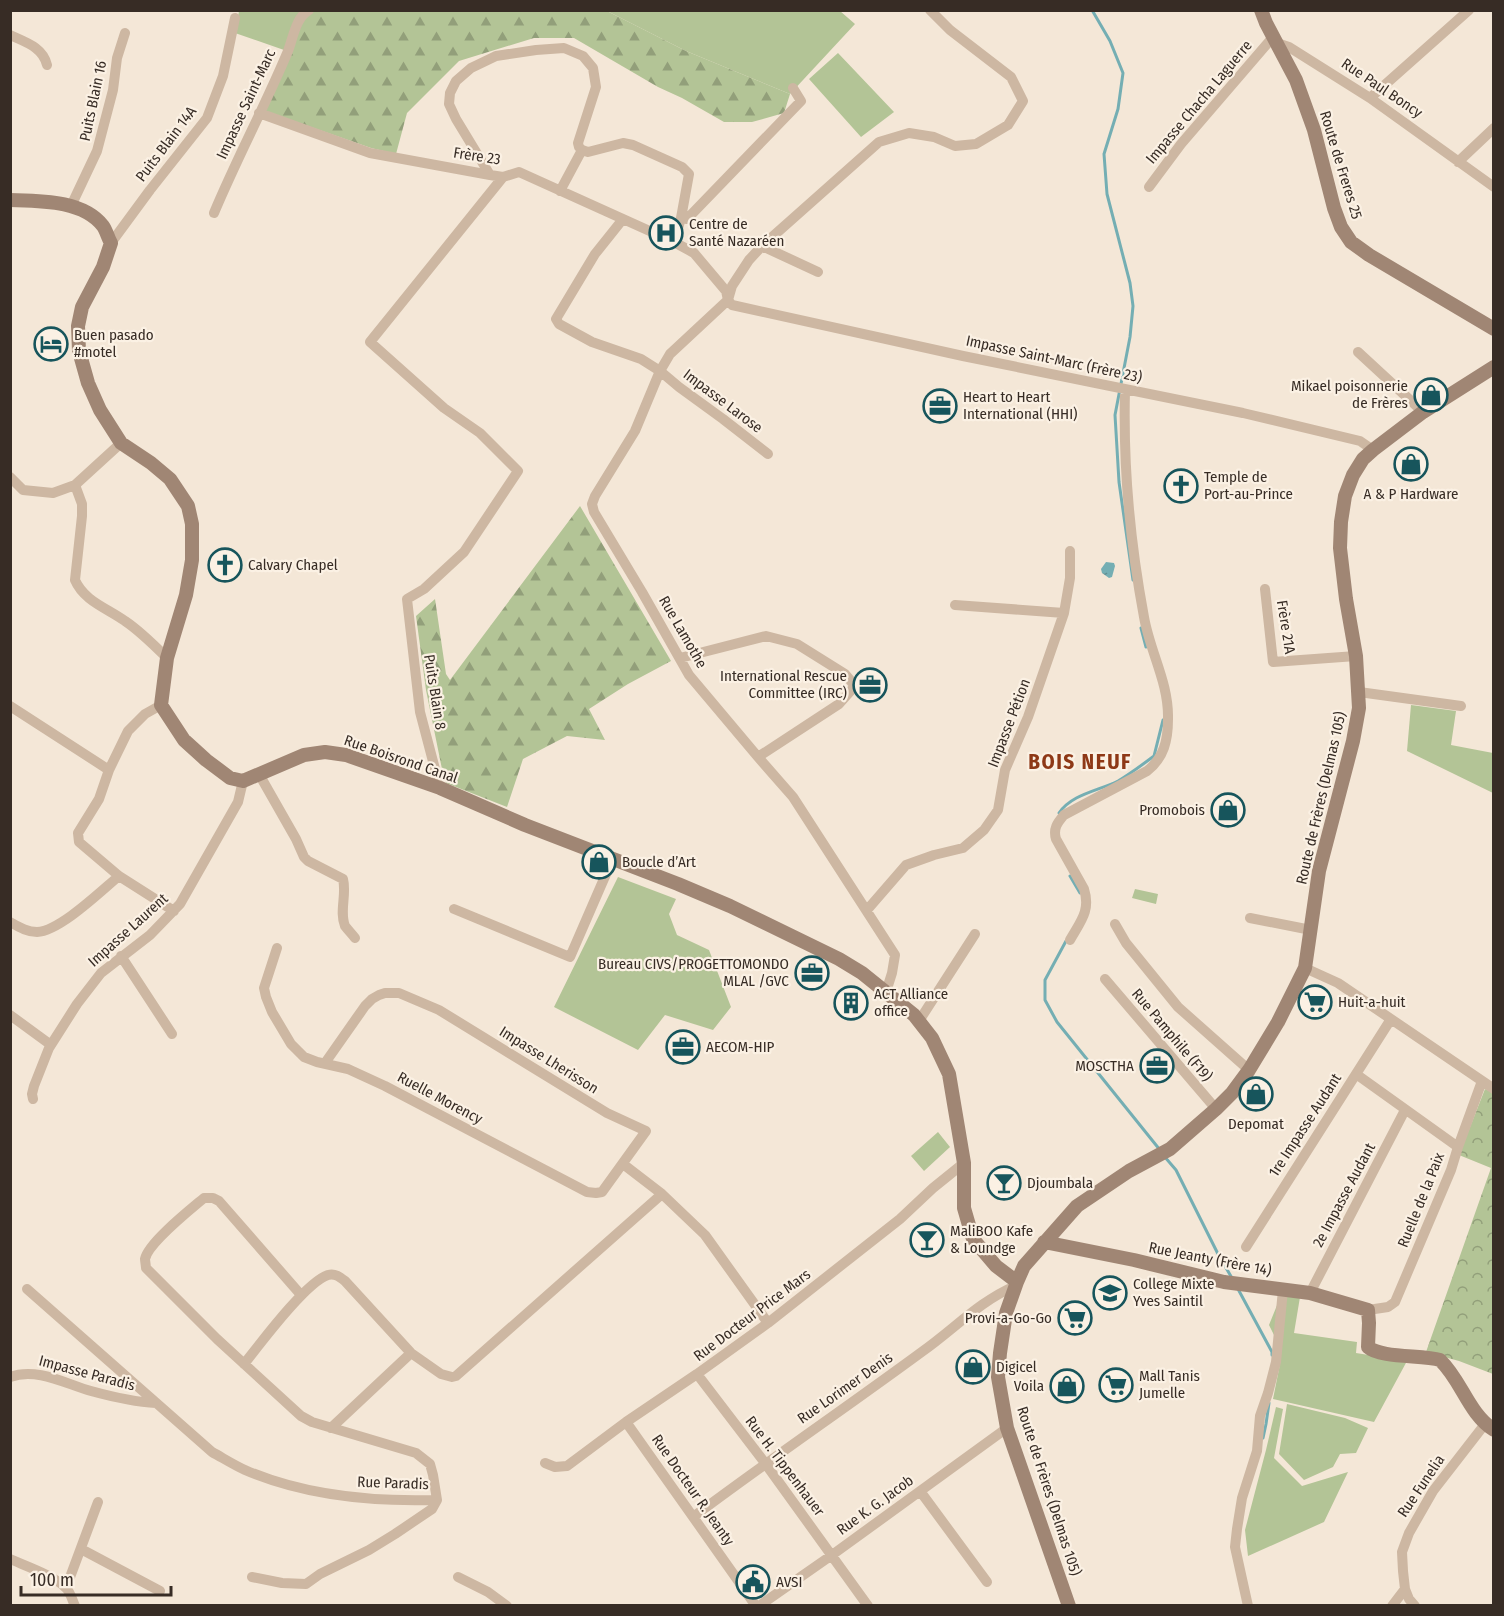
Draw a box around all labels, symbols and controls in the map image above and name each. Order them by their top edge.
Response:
street label: Impasse Chacha Laguerre [1142,37,1256,167]
street label: Impasse Saint-Marc [213,45,280,162]
street label: Rue Paul Boncy [1338,54,1426,122]
street label: Puits Blain 16 [76,59,110,143]
street label: Puits Blain 14A [132,103,200,185]
street label: Route de Freres 25 [1316,109,1366,221]
street label: Frère 23 [452,143,502,169]
hospital icon: Centre de Santé Nazaréen [648,215,684,251]
place label: Centre de Santé Nazaréen [689,215,784,250]
hotel icon: Buen pasado #motel [33,326,69,362]
place label: Buen pasado #motel [74,326,154,361]
street label: Impasse Saint-Marc (Frère 23) [964,332,1144,386]
street label: Impasse Larose [680,365,766,437]
place label: Mikael poisonnerie de Frères [1291,377,1408,412]
shop icon: Mikael poisonnerie de Frères [1413,377,1449,413]
office icon: Heart to Heart International (HHI) [922,388,958,424]
place label: Heart to Heart International (HHI) [963,388,1078,423]
shop icon: A & P Hardware [1393,446,1429,482]
church icon: Temple de Port-au-Prince [1163,468,1199,504]
place label: Temple de Port-au-Prince [1204,468,1293,503]
place label: A & P Hardware [1364,485,1458,503]
church icon: Calvary Chapel [207,547,243,583]
place label: Calvary Chapel [248,556,338,574]
street label: Rue Lamothe [655,593,711,671]
street label: Frère 21A [1273,599,1299,655]
street label: Puits Blain 8 [420,653,450,731]
place label: International Rescue Committee (IRC) [720,667,847,702]
office icon: International Rescue Committee (IRC) [852,667,888,703]
street label: Impasse Pétion [984,676,1034,770]
street label: Route de Frères (Delmas 105) [1292,710,1350,886]
street label: Rue Boisrond Canal [342,731,460,787]
district label: BOIS NEUF [1028,749,1132,775]
shop icon: Promobois [1210,792,1246,828]
place label: Promobois [1139,801,1205,819]
shop icon: Boucle d’Art [581,844,617,880]
place label: Boucle d’Art [622,853,696,871]
street label: Impasse Laurent [84,889,172,970]
place label: Bureau CIVS/PROGETTOMONDO MLAL /GVC [598,955,789,990]
office icon: Bureau CIVS/PROGETTOMONDO MLAL /GVC [794,955,830,991]
supermarket icon: Huit-a-huit [1297,984,1333,1020]
building icon: ACT Alliance office [833,985,869,1021]
place label: ACT Alliance office [874,985,948,1020]
street label: Rue Pamphile (F19) [1128,985,1216,1085]
place label: Huit-a-huit [1338,993,1406,1011]
street label: Impasse Lherisson [496,1022,602,1098]
office icon: AECOM-HIP [665,1029,701,1065]
place label: AECOM-HIP [706,1038,775,1056]
office icon: MOSCTHA [1139,1048,1175,1084]
place label: MOSCTHA [1075,1057,1134,1075]
street label: Ruelle Morency [394,1068,486,1128]
street label: 1re Impasse Audant [1265,1070,1345,1180]
shop icon: Depomat [1238,1076,1274,1112]
place label: Depomat [1228,1115,1284,1133]
street label: 2e Impasse Audant [1309,1140,1379,1250]
street label: Ruelle de la Paix [1394,1150,1448,1250]
bar icon: Djoumbala [986,1165,1022,1201]
place label: Djoumbala [1027,1174,1093,1192]
bar icon: MaliBOO Kafe & Loundge [909,1222,945,1258]
place label: MaliBOO Kafe & Loundge [950,1222,1033,1257]
street label: Rue Jeanty (Frère 14) [1147,1238,1273,1280]
street label: Rue Docteur Price Mars [690,1265,814,1365]
school or university icon: College Mixte Yves Saintil [1092,1275,1128,1311]
place label: College Mixte Yves Saintil [1133,1275,1214,1310]
supermarket icon: Provi-a-Go-Go [1057,1300,1093,1336]
place label: Provi-a-Go-Go [965,1309,1052,1327]
street label: Rue Lorimer Denis [794,1348,896,1428]
shop icon: Digicel [955,1349,991,1385]
street label: Impasse Paradis [37,1352,137,1394]
place label: Digicel [996,1358,1037,1376]
supermarket icon: Mall Tanis Jumelle [1098,1367,1134,1403]
place label: Mall Tanis Jumelle [1139,1367,1200,1402]
shop icon: Voila [1049,1368,1085,1404]
place label: Voila [1014,1377,1044,1395]
street label: Route de Frères (Delmas 105) [1013,1404,1085,1578]
street label: Rue H. Tippenhauer [742,1412,829,1520]
street label: Rue Docteur R. Jeanty [648,1431,738,1549]
street label: Rue Funelia [1394,1451,1448,1521]
street label: Rue K. G. Jacob [833,1471,917,1539]
street label: Rue Paradis [357,1473,429,1493]
scale bar [21,1559,171,1597]
public building icon: AVSI [735,1564,771,1600]
text: 100 m [30,1569,74,1591]
place label: AVSI [776,1573,802,1591]

